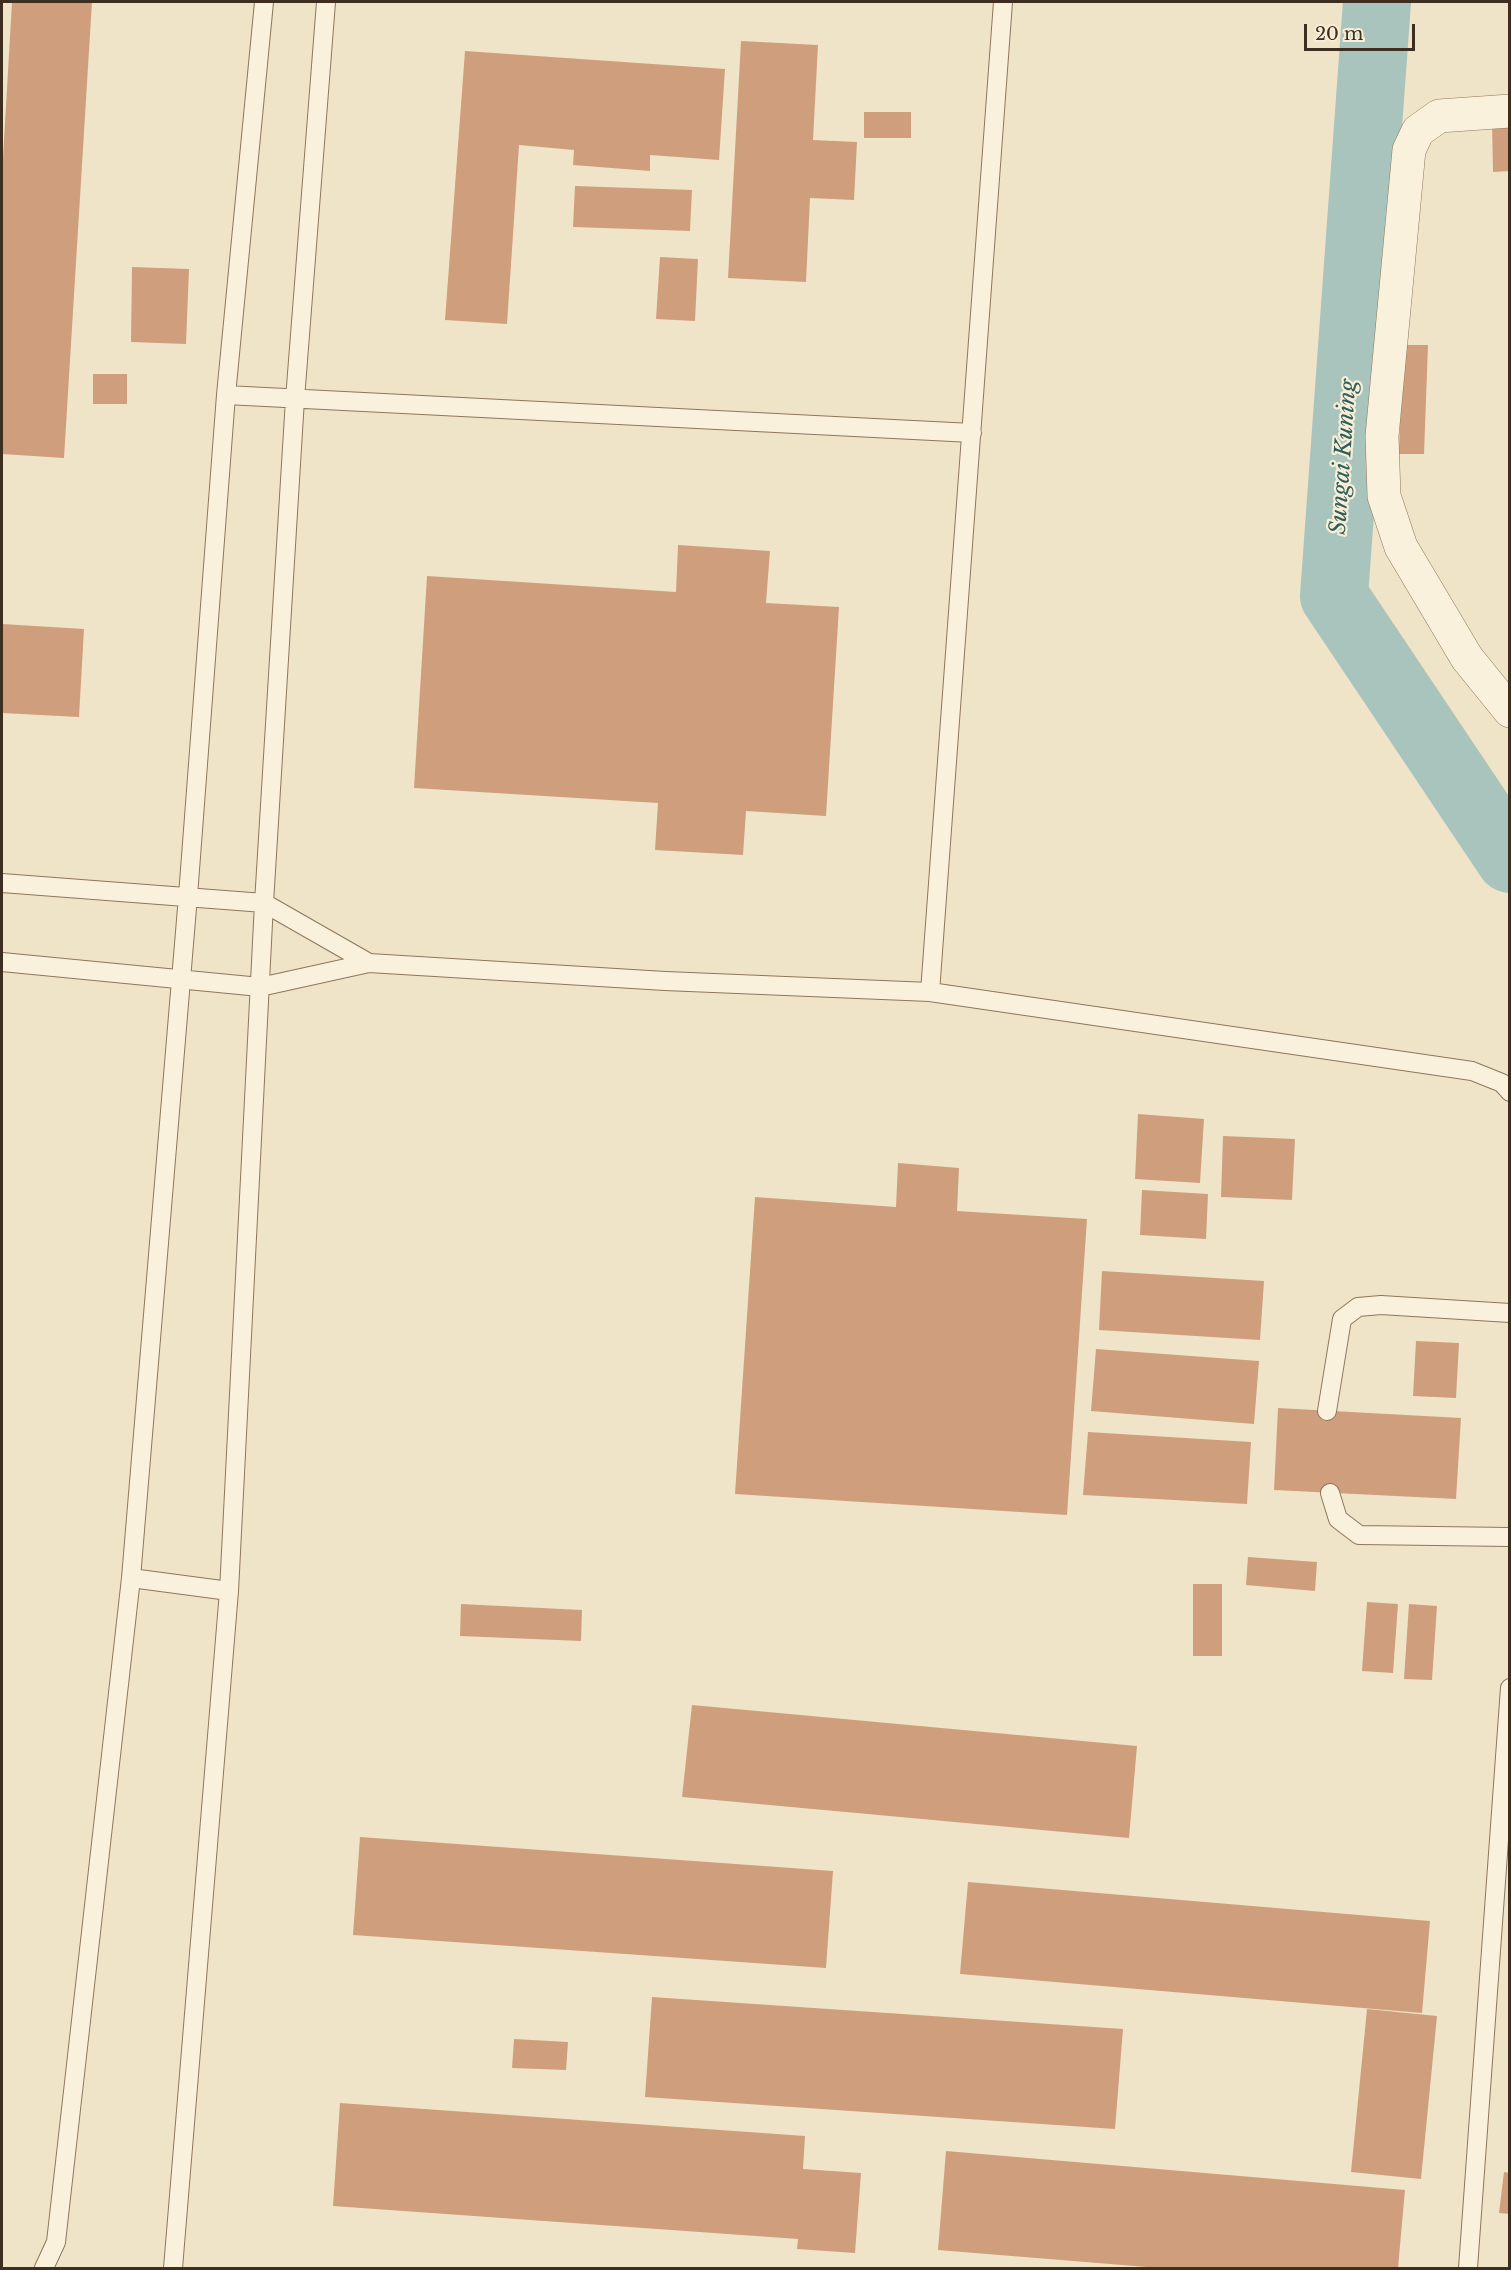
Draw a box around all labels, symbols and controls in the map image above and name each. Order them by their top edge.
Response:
scale bar [1307,12,1418,50]
text: 20 m [1315,23,1363,45]
water label: Sungai Kuning [1325,379,1363,535]

